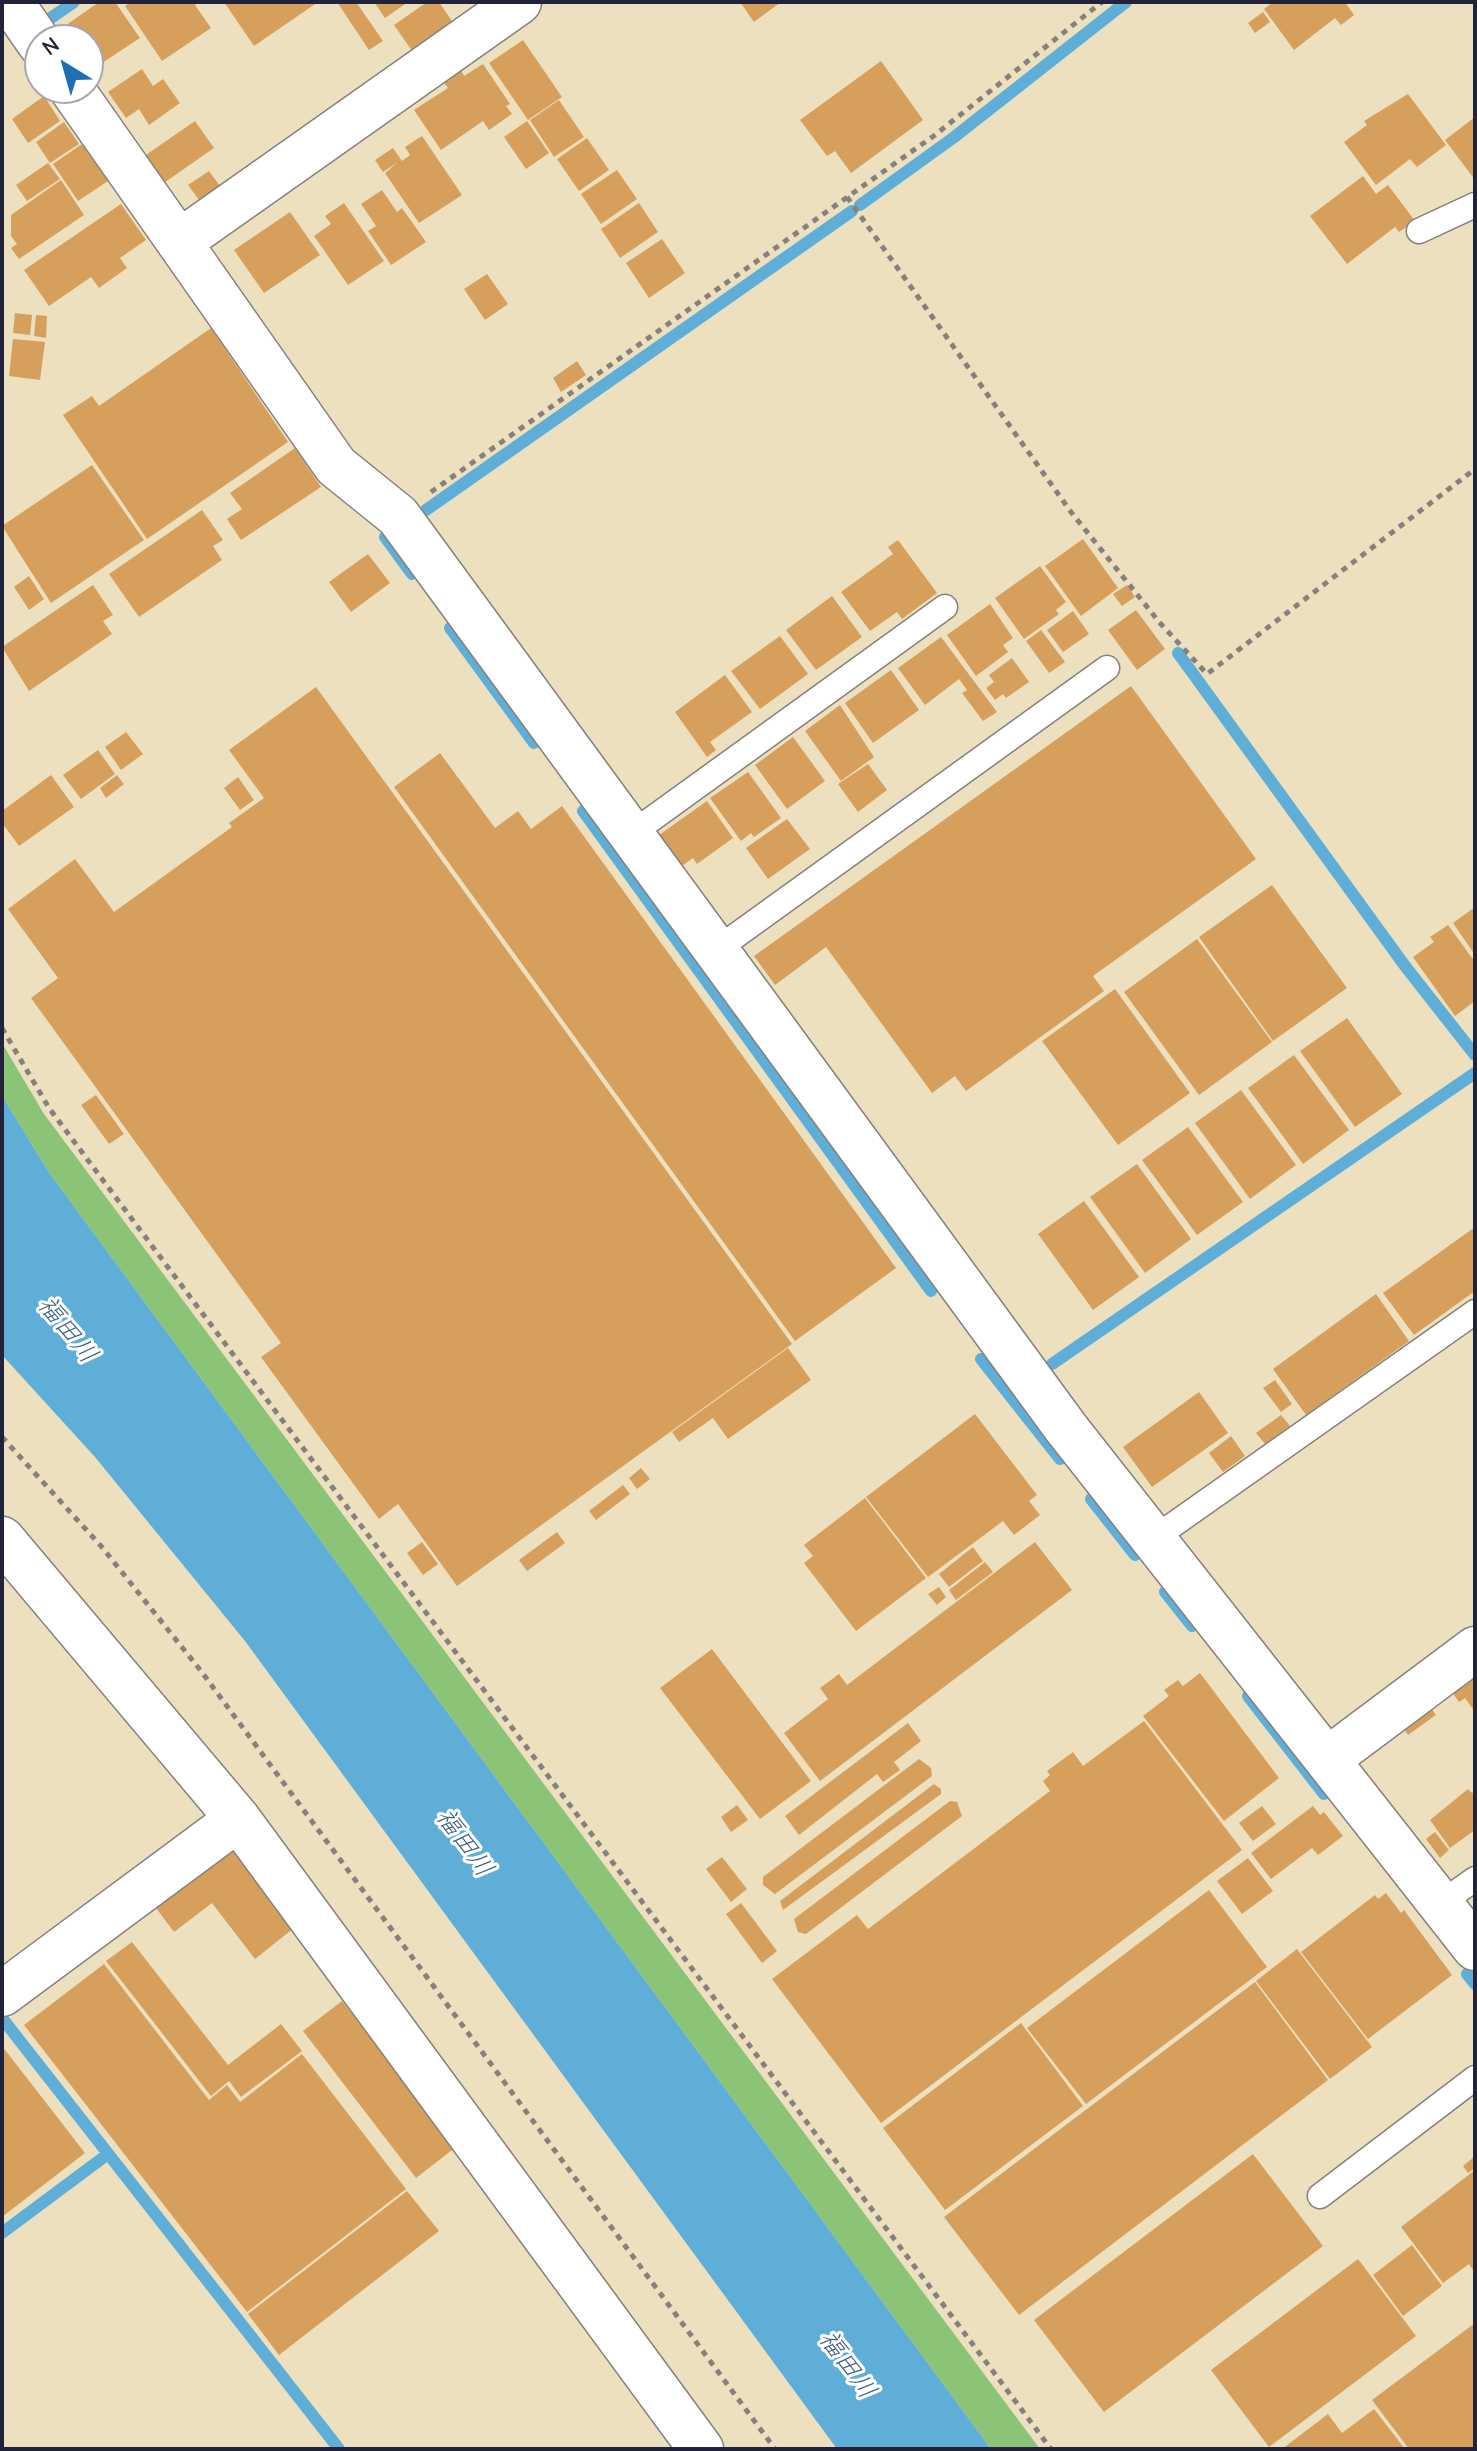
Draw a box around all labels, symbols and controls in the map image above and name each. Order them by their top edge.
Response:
north arrow [24,24,104,104]
text: N [37,32,64,61]
water label: 福田川 [30,1290,104,1370]
water label: 福田川 [428,1802,500,1884]
water label: 福田川 [811,2324,883,2406]

